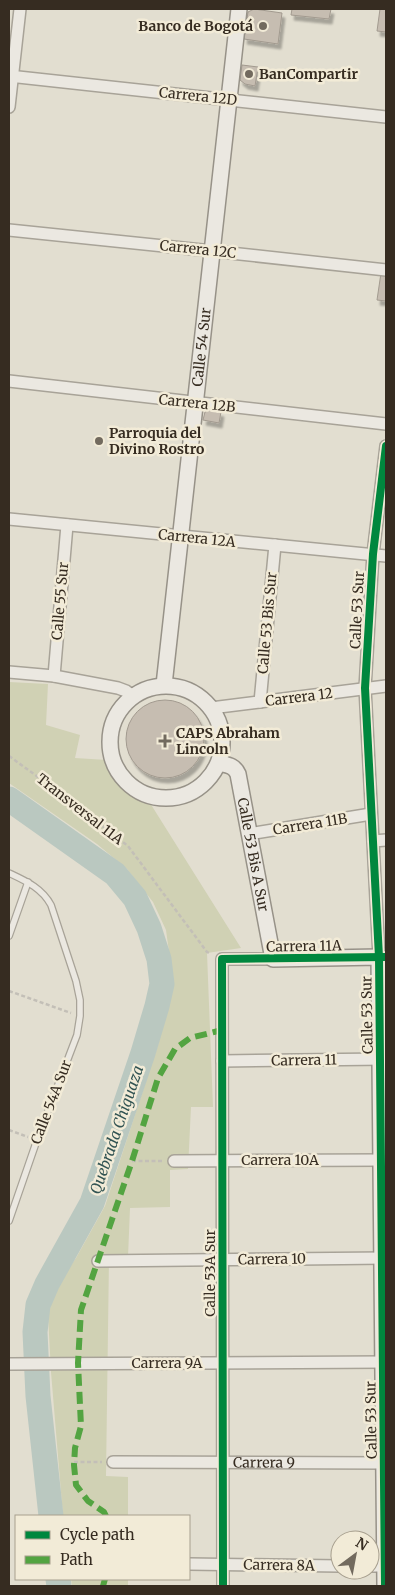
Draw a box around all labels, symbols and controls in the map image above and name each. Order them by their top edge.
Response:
place label: Banco de Bogotá [138,17,253,35]
marker: Banco de Bogotá [257,20,269,32]
place label: BanCompartir [259,65,358,83]
marker: BanCompartir [243,68,255,80]
street label: Carrera 12D [158,83,238,109]
street label: Carrera 12C [159,236,237,262]
street label: Calle 54 Sur [188,307,215,387]
street label: Carrera 12B [158,390,236,416]
place label: Parroquia del Divino Rostro [109,424,204,458]
marker: Parroquia del Divino Rostro [93,435,105,447]
street label: Carrera 12A [157,525,237,551]
street label: Calle 55 Sur [48,561,72,641]
street label: Calle 53 Bis Sur [254,571,280,675]
street label: Calle 53 Sur [346,571,368,649]
street label: Carrera 12 [264,684,334,710]
place label: CAPS Abraham Lincoln [176,724,280,758]
marker: CAPS Abraham Lincoln [158,734,172,748]
street label: Transversal 11A [33,769,127,849]
street label: Calle 53 Bis A Sur [234,796,273,913]
street label: Carrera 11B [272,809,348,839]
street label: Carrera 11A [266,936,342,956]
street label: Calle 53 Sur [357,976,377,1054]
street label: Carrera 11 [271,1050,337,1070]
street label: Calle 54A Sur [27,1057,75,1147]
water label: Quebrada Chiguaza [86,1063,147,1197]
street label: Carrera 10A [241,1151,319,1169]
street label: Calle 53A Sur [201,1229,219,1317]
street label: Carrera 10 [238,1249,306,1269]
street label: Carrera 9A [132,1354,203,1372]
street label: Calle 53 Sur [361,1381,381,1459]
street label: Carrera 9 [233,1453,295,1472]
legend [15,1515,190,1580]
text: Cycle path [60,1525,135,1544]
north arrow [330,1530,380,1580]
text: N [352,1533,371,1555]
text: Path [60,1550,93,1569]
street label: Carrera 8A [243,1555,315,1575]

